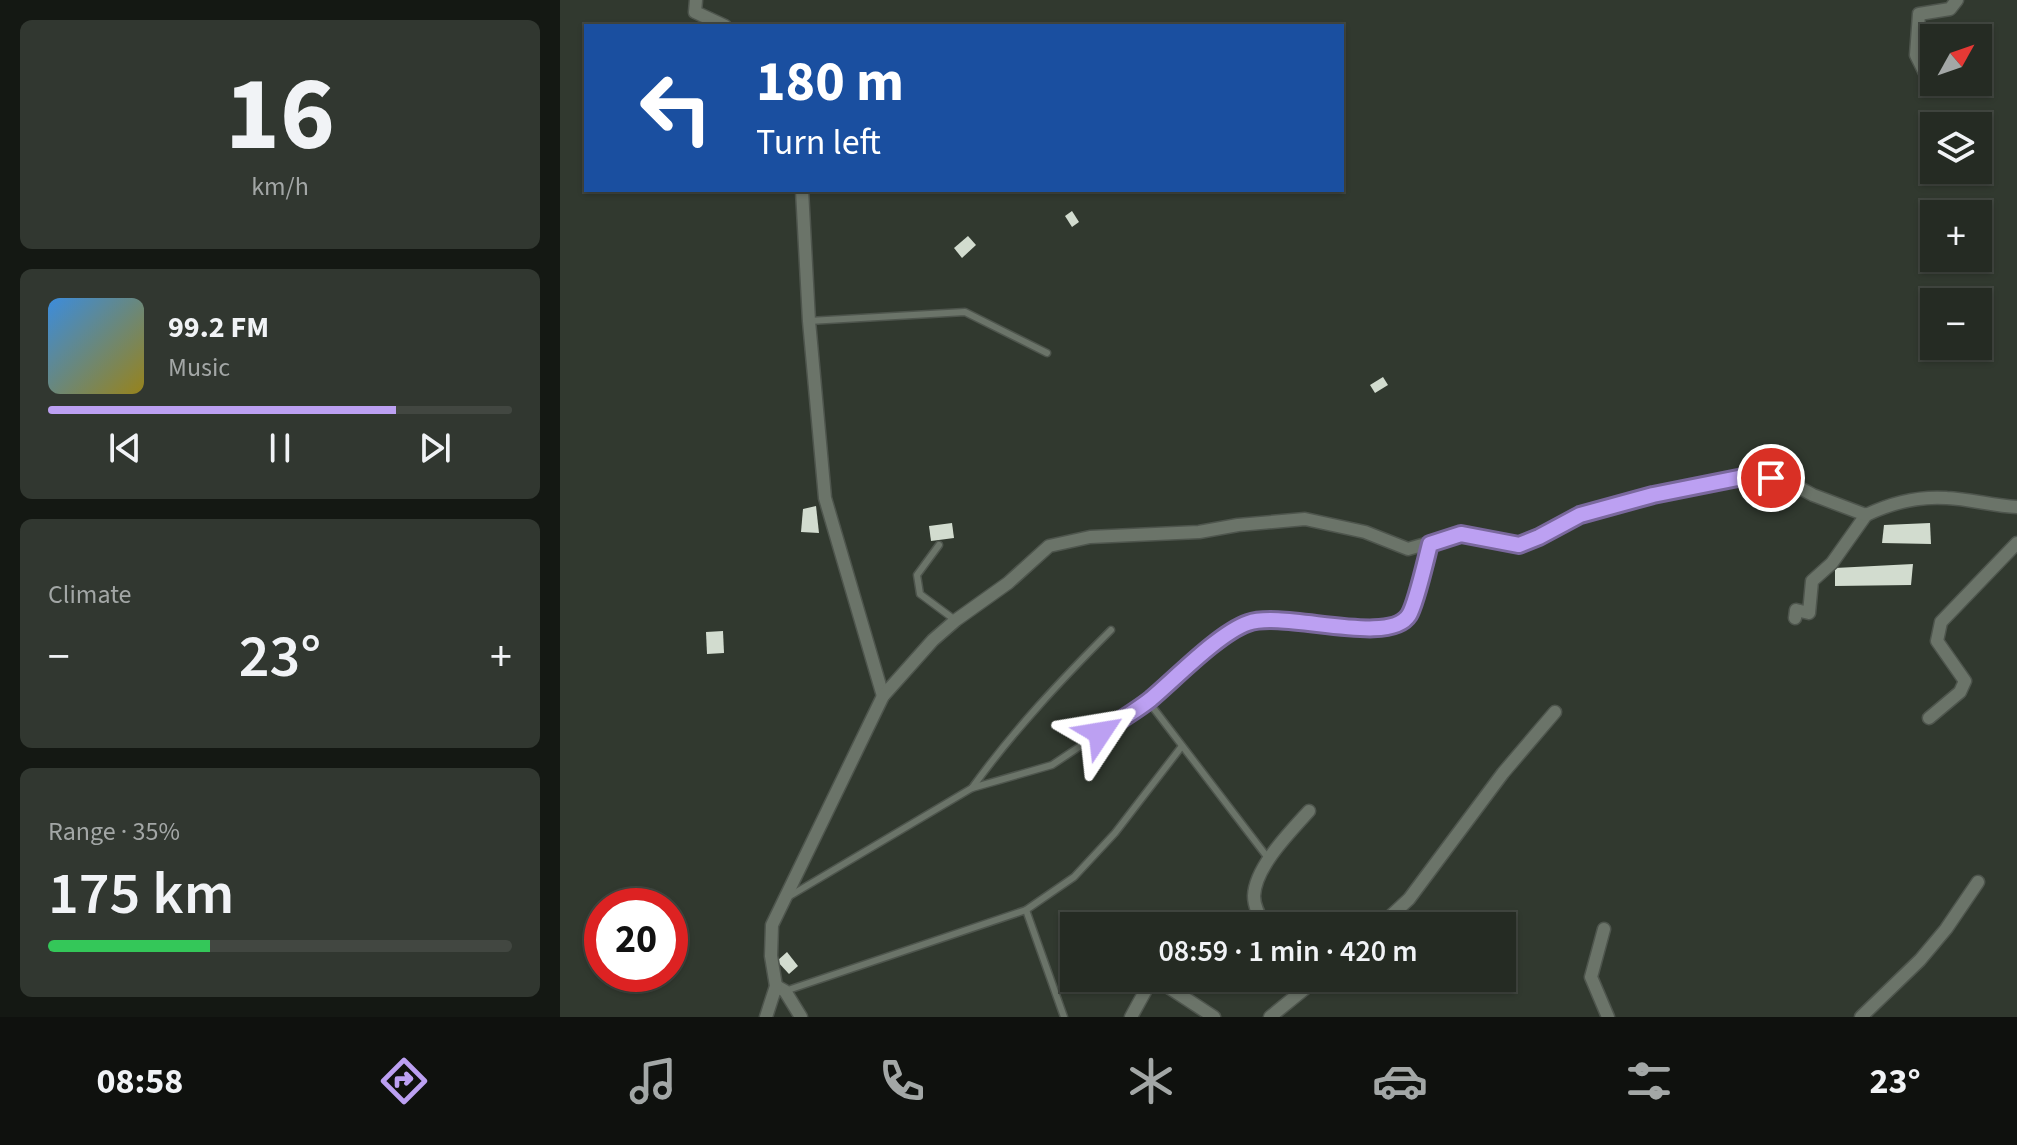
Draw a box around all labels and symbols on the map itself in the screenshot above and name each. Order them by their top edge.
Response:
north arrow [1920,24,1992,96]
pin [1737,444,1805,512]
position arrow [1058,691,1142,775]
speed limit sign: 20 [584,888,688,992]

